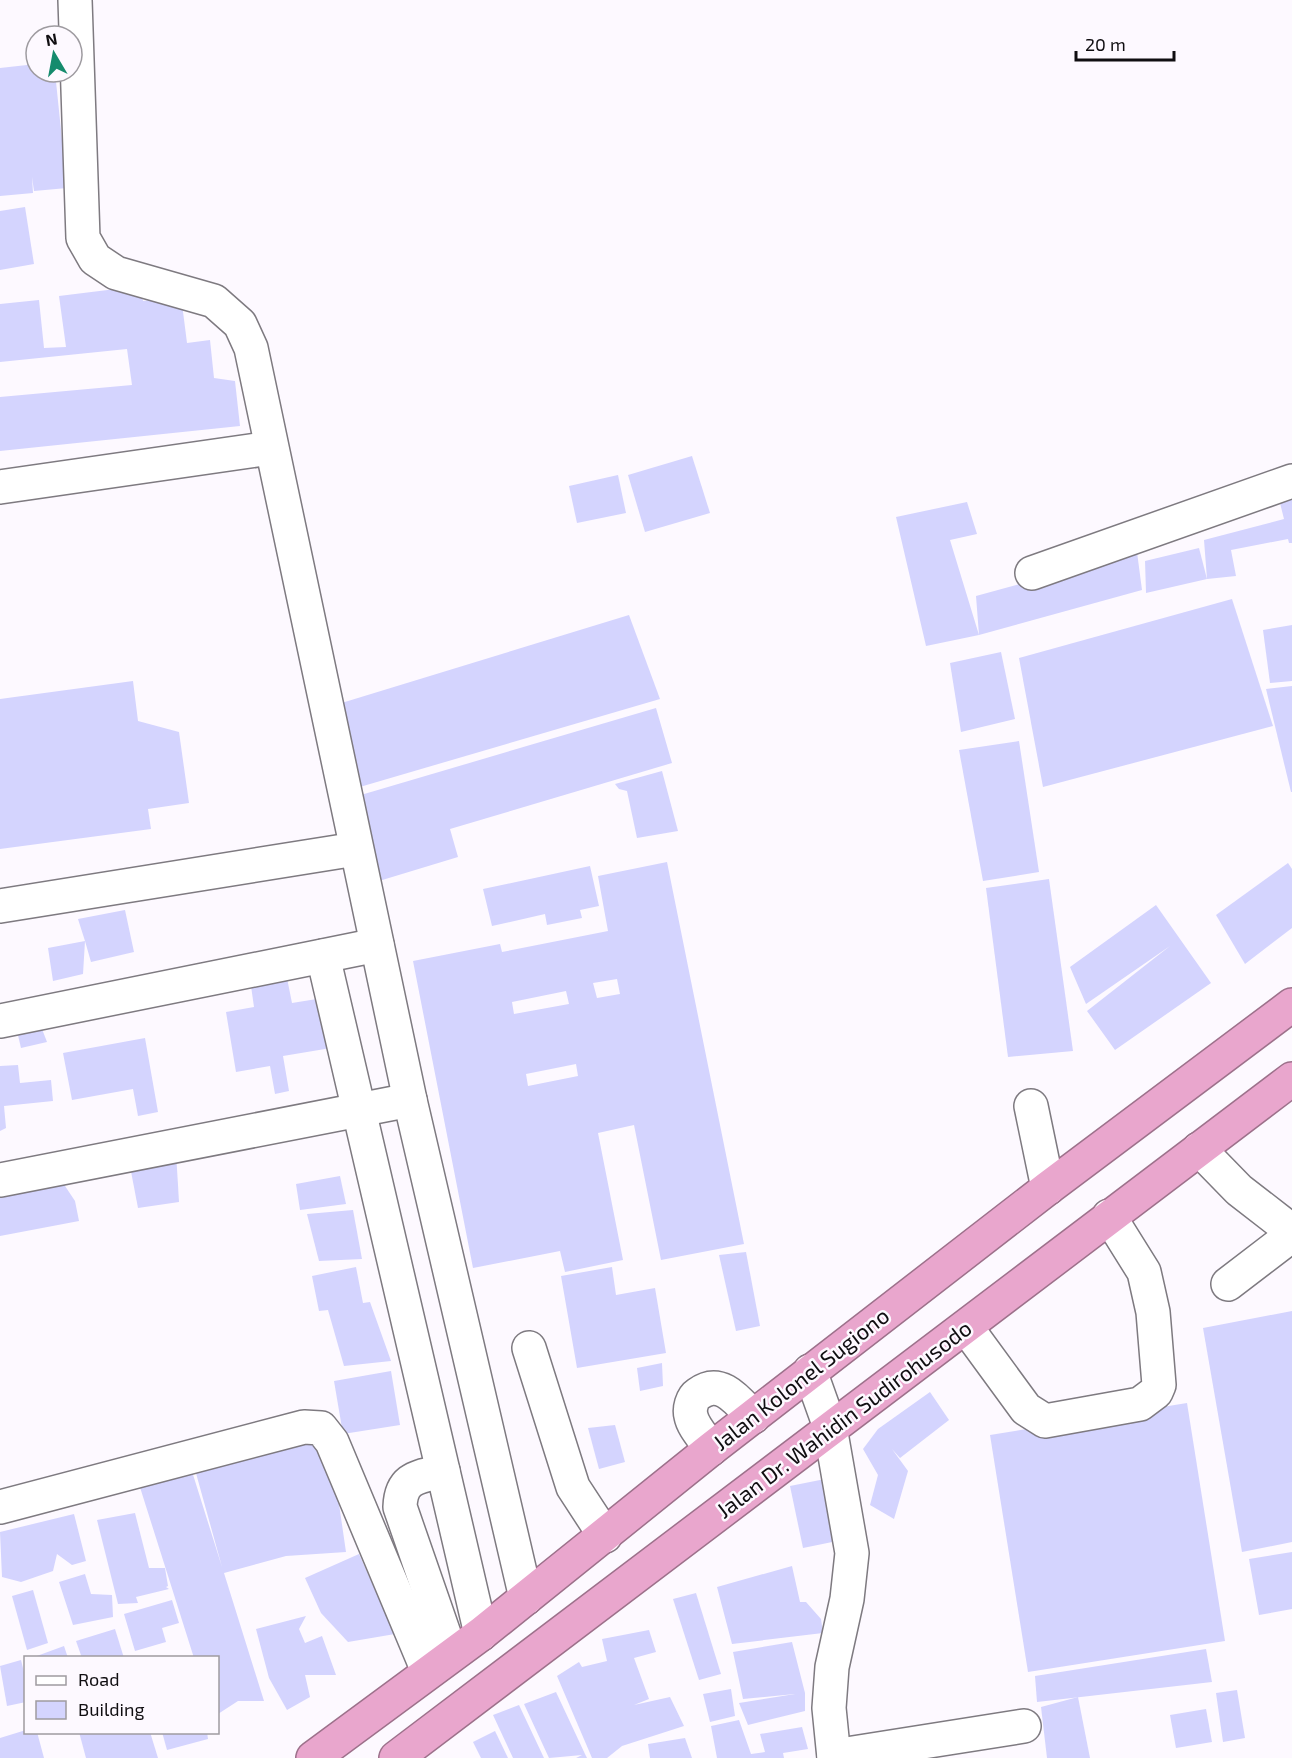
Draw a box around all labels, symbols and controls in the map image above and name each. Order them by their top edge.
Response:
north arrow [24,24,84,84]
scale bar [1076,24,1174,62]
text: N [44,28,59,49]
text: 20 m [1085,33,1126,55]
street label: Jalan Kolonel Sugiono [707,1301,893,1455]
street label: Jalan Dr. Wahidin Sudirohusodo [711,1314,976,1523]
legend [24,1656,219,1734]
text: Road [78,1668,119,1690]
text: Building [78,1698,145,1720]

